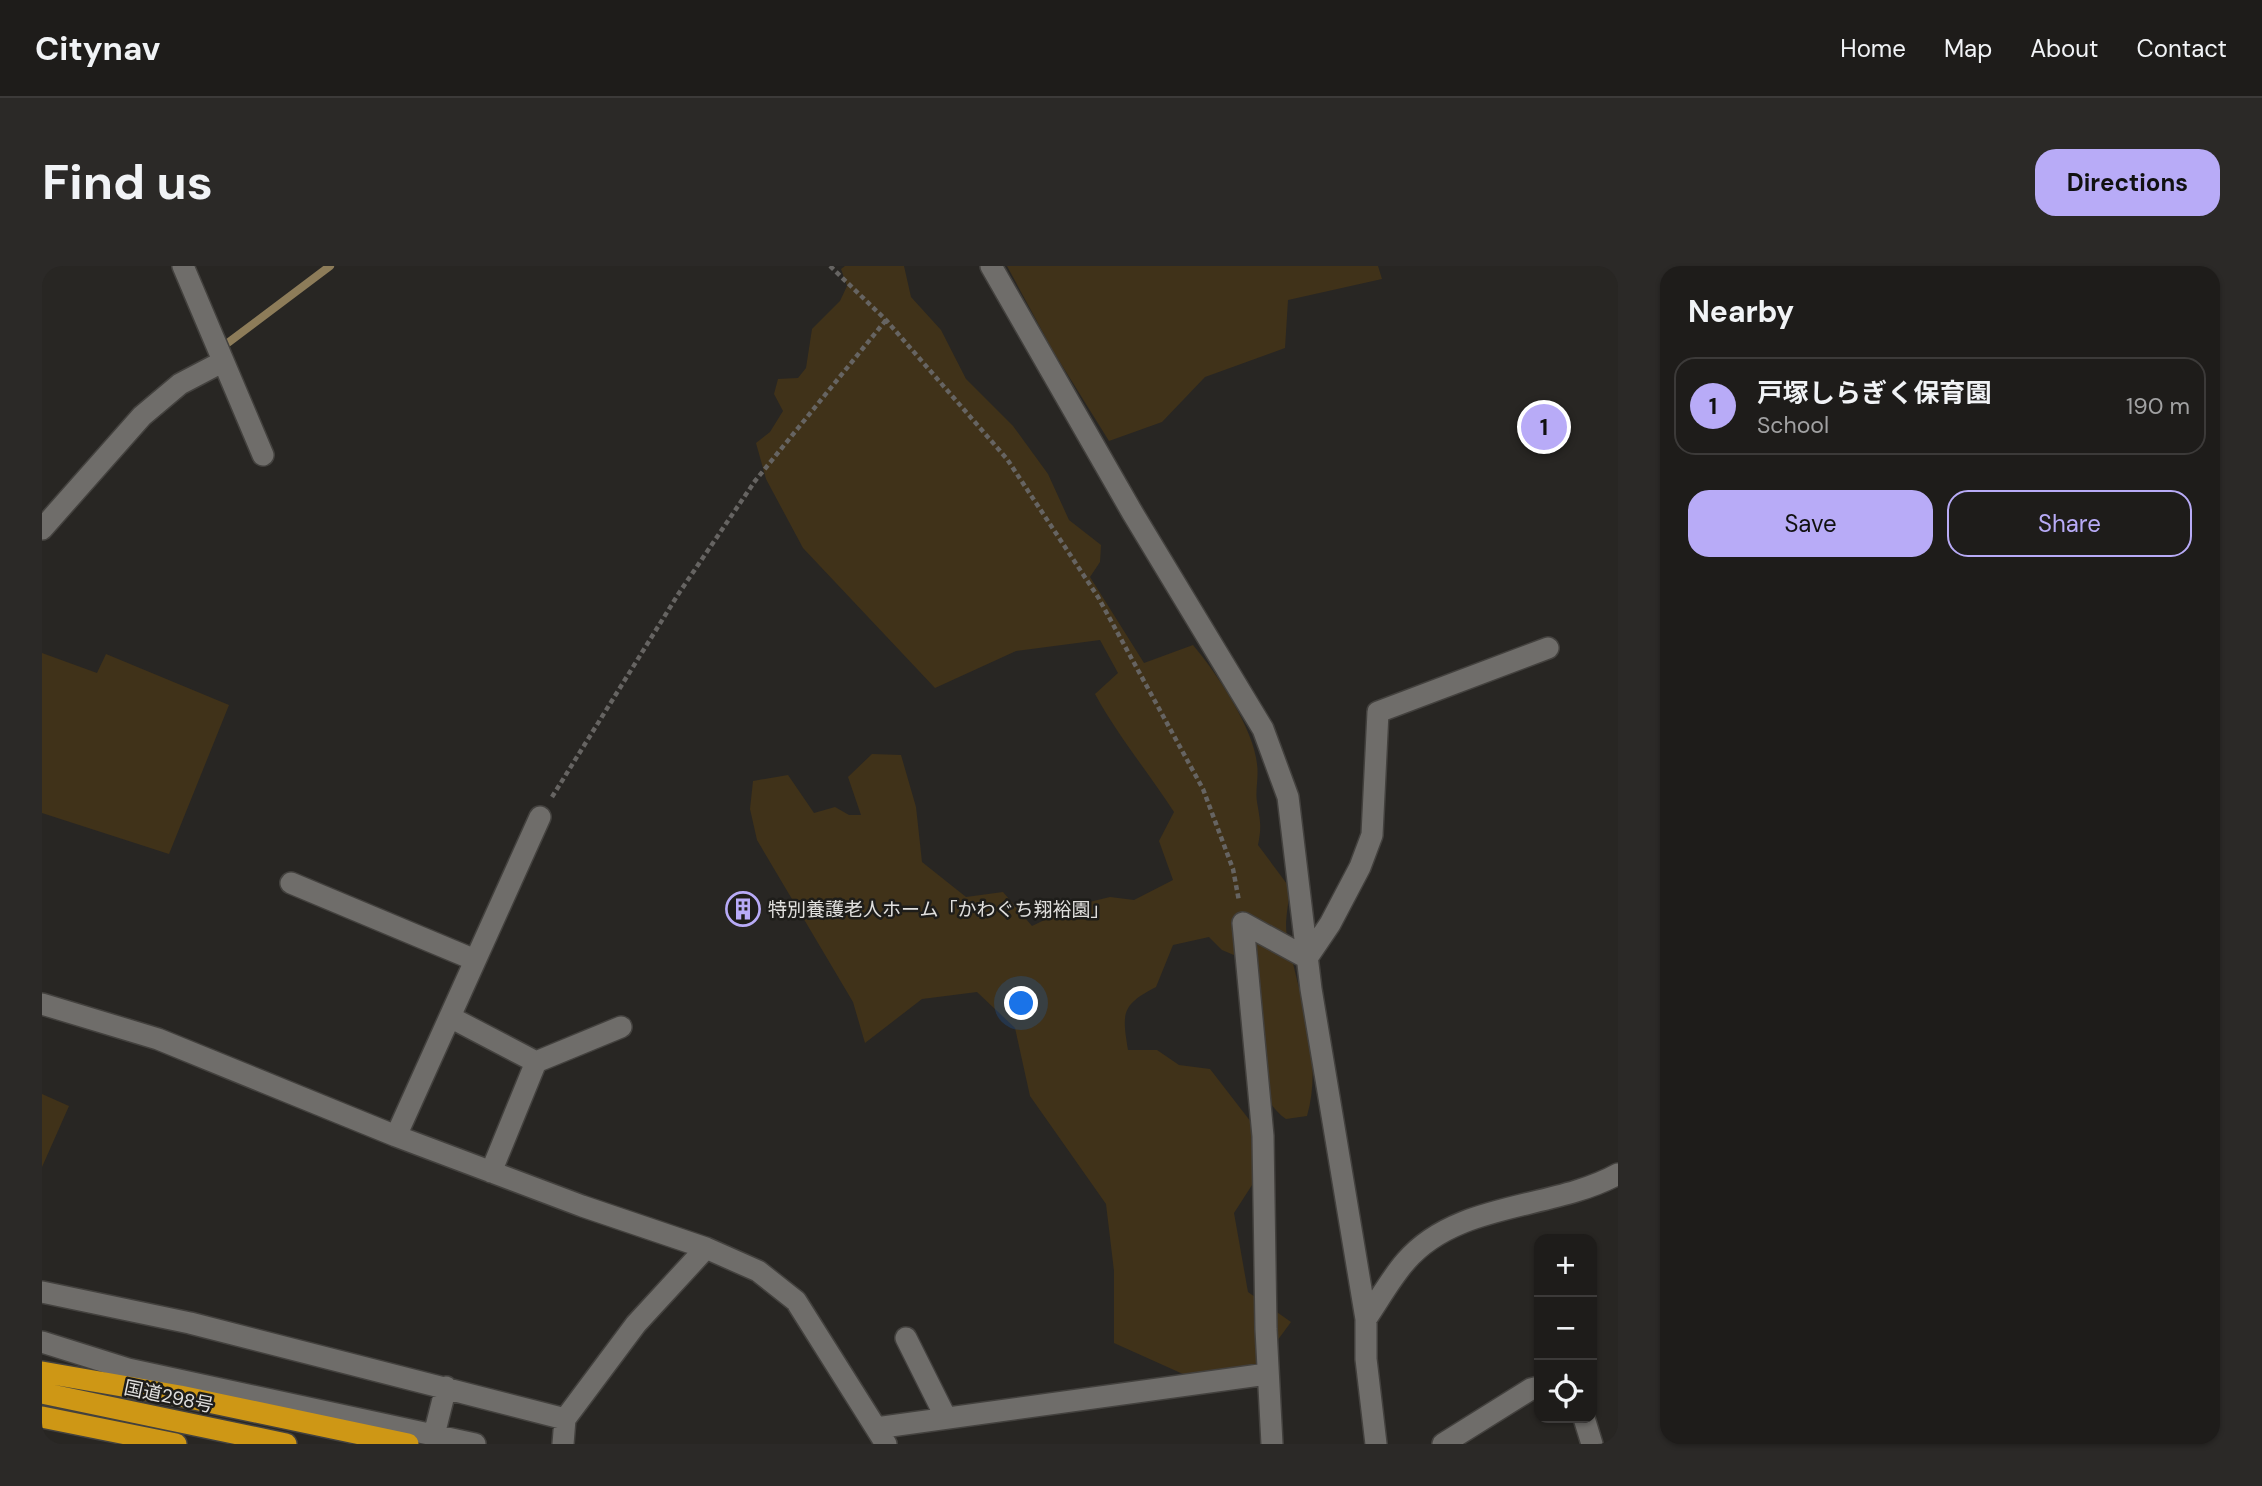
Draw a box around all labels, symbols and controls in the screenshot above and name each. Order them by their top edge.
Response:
text: Citynav [35,27,160,70]
text: Home [1840,33,1906,64]
text: Map [1944,33,1992,64]
text: About [2030,33,2099,64]
text: Contact [2137,33,2227,64]
button: Directions [2035,149,2220,216]
text: Find us [42,150,213,214]
text: Nearby [1688,292,1794,331]
text: 戸塚しらぎく保育園 [1757,376,1992,410]
text: 1 [1709,391,1717,421]
text: 190 m [2126,391,2190,421]
pin: 1 [1521,401,1567,453]
text: School [1757,410,1829,440]
button: Save [1688,490,1933,557]
button: Share [1947,490,2192,557]
building icon: 特別養護老人ホーム「かわぐち翔裕園」 [724,890,762,928]
place label: 特別養護老人ホーム「かわぐち翔裕園」 [768,897,1109,922]
your location [1004,986,1038,1020]
map controls [1534,1234,1597,1423]
button: + [1534,1234,1597,1297]
button: − [1534,1297,1597,1360]
button: locate [1534,1360,1597,1423]
street label: 国道298号 [122,1375,216,1418]

